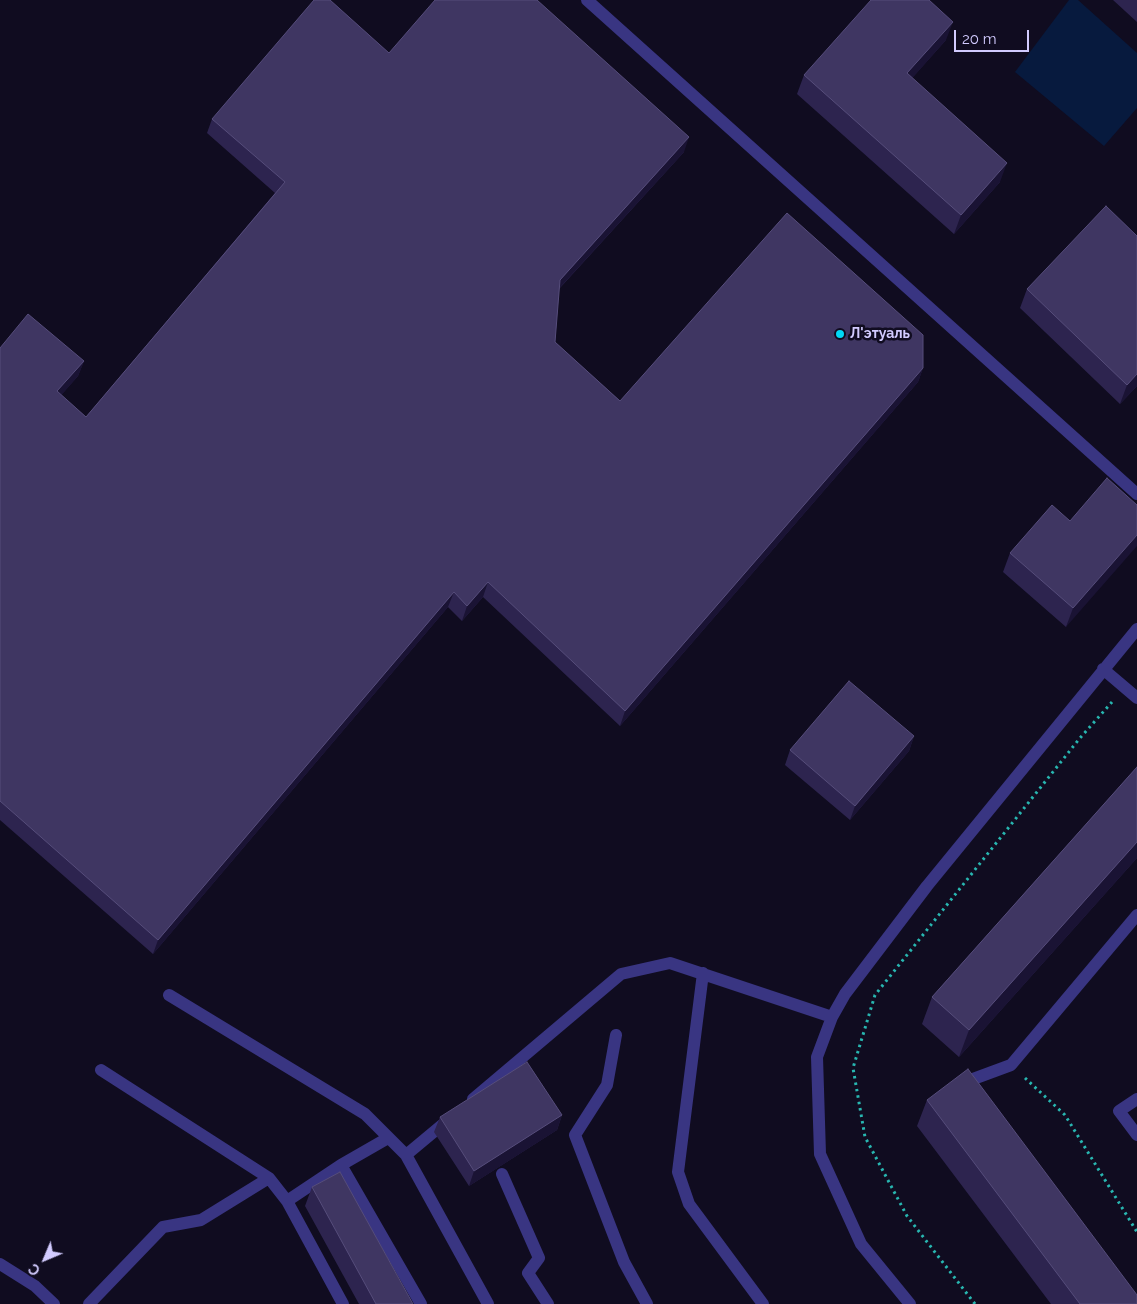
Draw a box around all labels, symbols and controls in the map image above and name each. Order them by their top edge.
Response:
scale bar [957,20,1032,52]
text: 20 m [962,30,997,48]
place label: Л'этуаль [850,326,910,342]
marker: Л'этуаль [834,328,846,340]
north arrow [20,1234,70,1284]
text: С [25,1261,43,1279]

